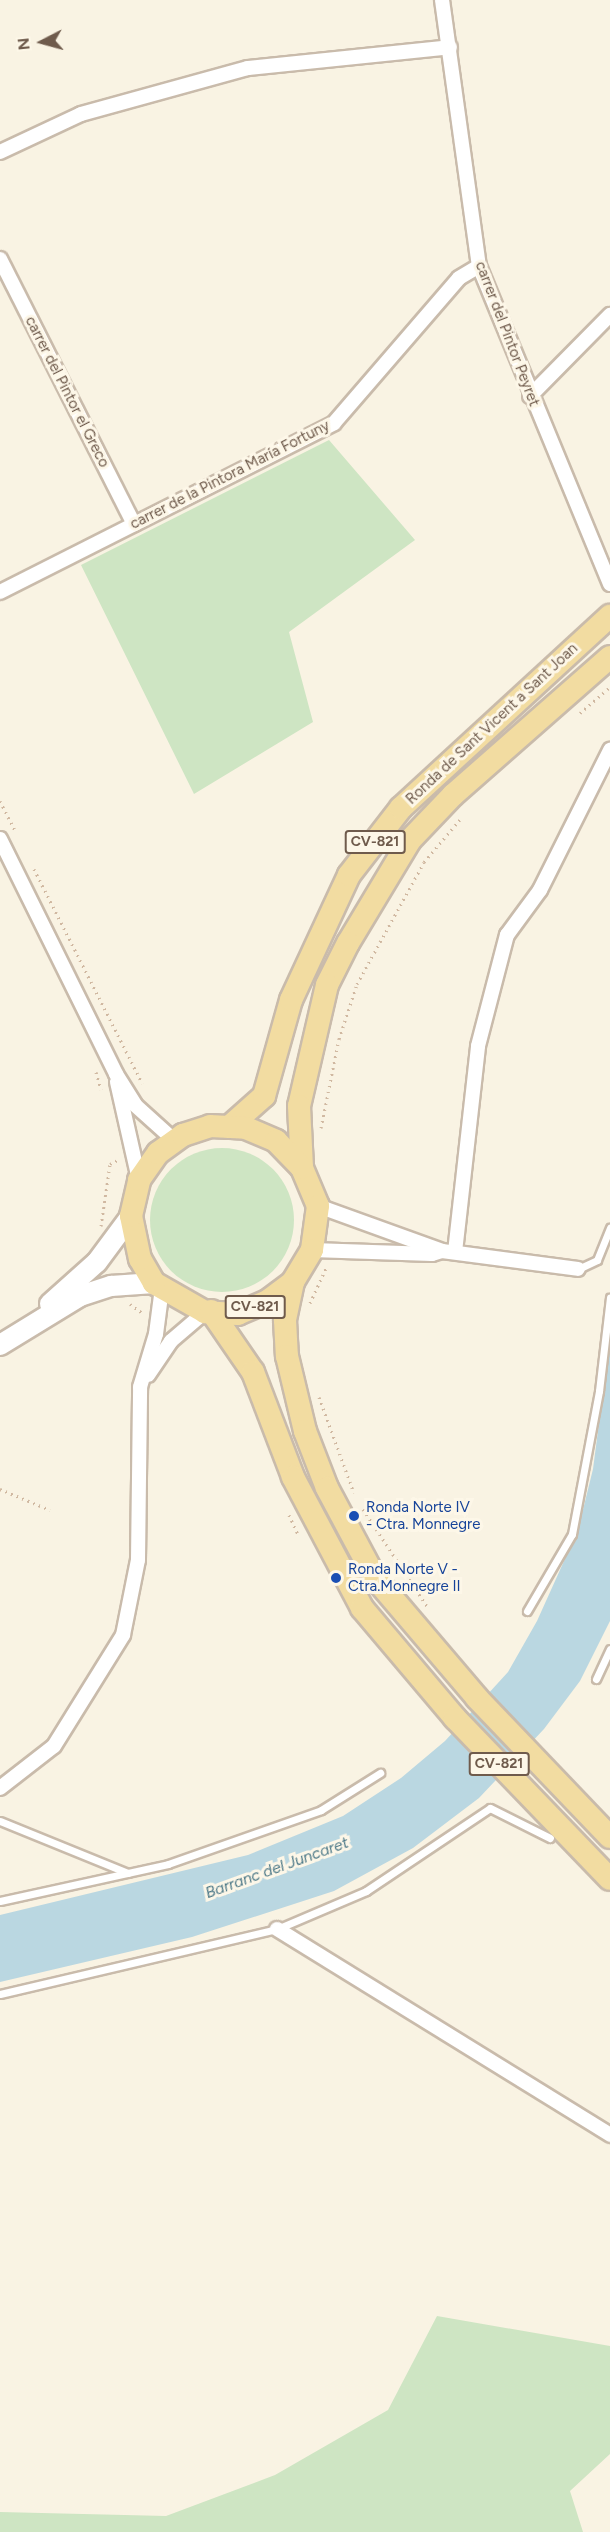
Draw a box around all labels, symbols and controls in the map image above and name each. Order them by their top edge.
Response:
north arrow [12,12,72,72]
text: N [14,37,34,51]
street label: carrer del Pintor Peyret [471,259,543,409]
street label: carrer del Pintor el Greco [21,313,113,471]
street label: carrer de la Pintora María Fortuny [127,417,333,533]
street label: Ronda de Sant Vicent a Sant Joan [402,640,582,808]
road number: CV-821 [344,831,406,853]
road number: CV-821 [224,1296,286,1318]
place label: Ronda Norte IV - Ctra. Monnegre [366,1498,480,1533]
marker: Ronda Norte IV - Ctra. Monnegre [347,1509,361,1523]
place label: Ronda Norte V - Ctra.Monnegre II [348,1560,461,1595]
marker: Ronda Norte V - Ctra.Monnegre II [329,1571,343,1585]
road number: CV-821 [468,1753,530,1775]
water label: Barranc del Juncaret [203,1833,351,1903]

